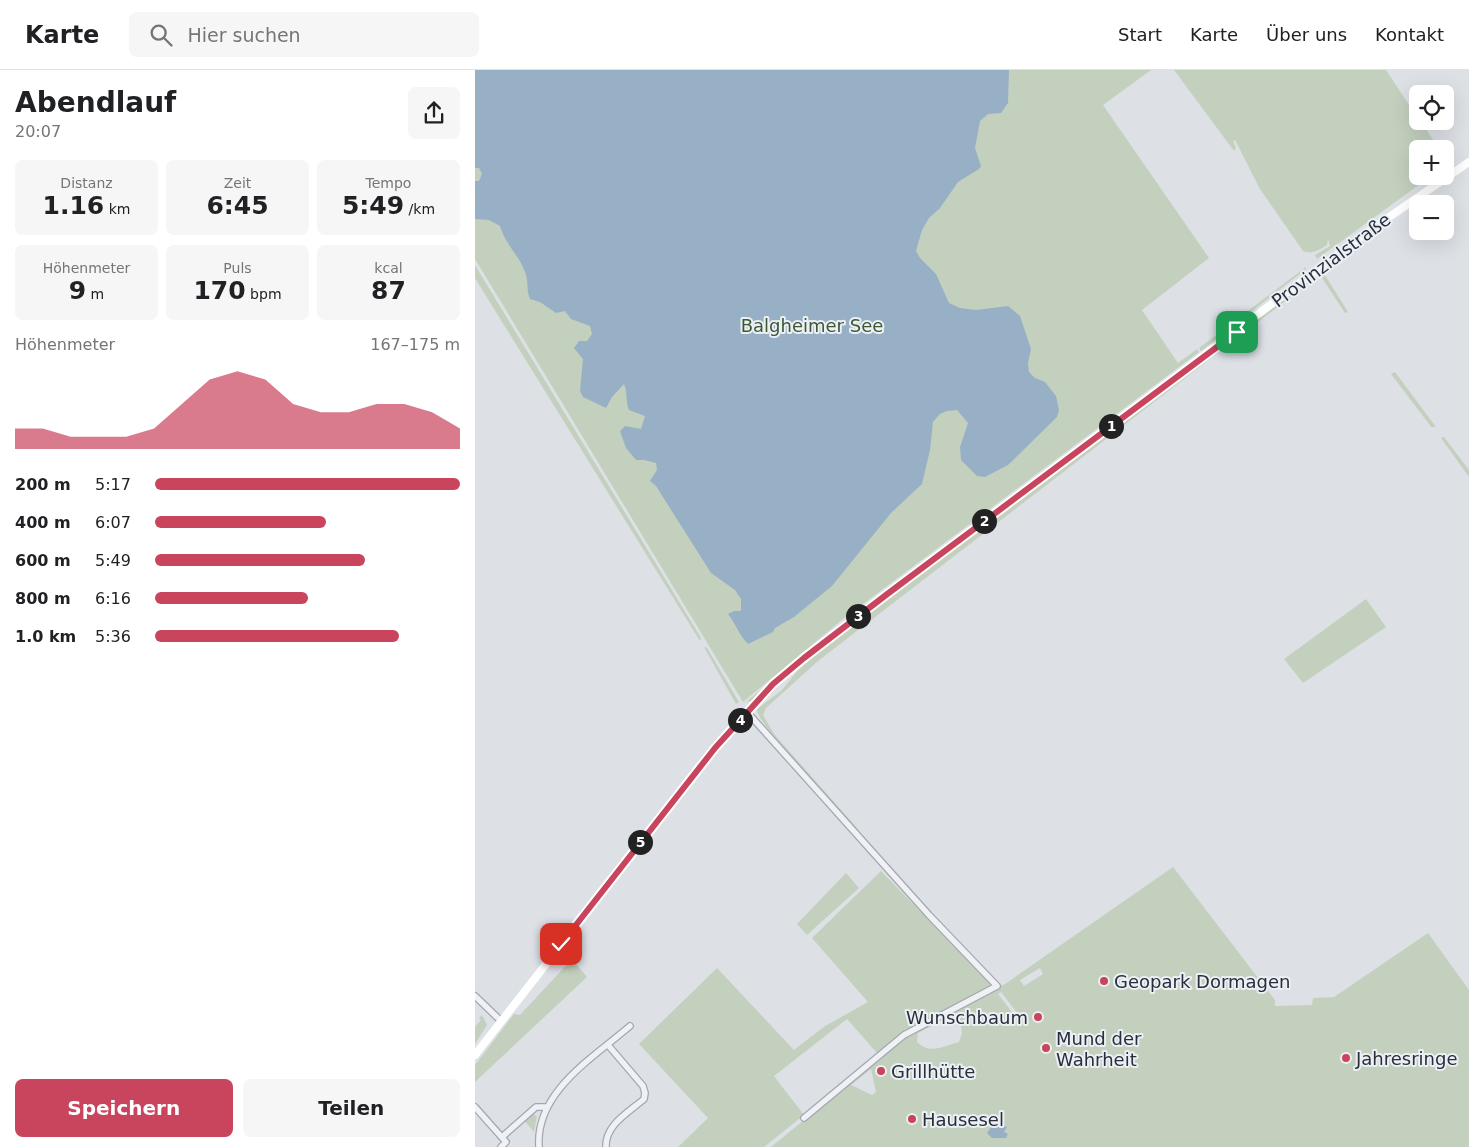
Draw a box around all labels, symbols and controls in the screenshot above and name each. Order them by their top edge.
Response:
search box [129,12,479,57]
text: Karte [25,21,99,49]
icon: search [147,21,175,49]
text: Hier suchen [187,24,301,46]
text: Start [1118,24,1162,45]
text: Karte [1190,24,1238,45]
text: Über uns [1266,24,1347,45]
text: Kontakt [1375,24,1444,45]
map controls [1409,85,1454,240]
button: locate [1409,85,1454,130]
text: Abendlauf [15,86,176,119]
button: share [408,87,460,139]
text: 20:07 [15,122,61,141]
button: + [1409,140,1454,185]
text: Distanz [60,175,113,191]
text: Zeit [224,175,251,191]
text: Tempo [366,175,411,191]
text: 1.16 [43,191,104,220]
text: 6:45 [206,191,269,220]
text: 5:49 [342,191,404,220]
button: − [1409,195,1454,240]
text: km [104,201,130,217]
text: /km [404,201,435,217]
street label: Provinzialstraße [1267,208,1395,312]
text: Höhenmeter [43,260,130,276]
text: Puls [223,260,252,276]
text: kcal [374,260,403,276]
text: 9 [69,276,86,305]
text: 170 [193,276,246,305]
text: 87 [371,276,406,305]
text: m [86,286,104,302]
text: bpm [246,286,282,302]
pin [1216,311,1258,353]
park label: Balgheimer See [741,315,883,336]
icon: arrive [1223,318,1251,346]
text: Höhenmeter [15,335,115,354]
text: 167–175 m [370,335,460,354]
pin: 1 [1099,414,1123,438]
text: 1 [1107,418,1116,434]
text: 200 m [15,475,71,494]
text: 5:17 [95,475,131,494]
pin: 2 [971,508,997,534]
text: 400 m [15,513,71,532]
text: 6:07 [95,513,131,532]
text: 2 [980,513,989,529]
text: 600 m [15,551,71,570]
text: 5:49 [95,551,131,570]
text: 800 m [15,589,71,608]
text: 6:16 [95,589,131,608]
pin: 3 [845,604,871,628]
text: 3 [854,608,863,624]
text: 1.0 km [15,627,76,646]
text: 5:36 [95,627,131,646]
pin: 4 [727,708,753,732]
text: 4 [736,712,745,728]
pin: 5 [627,830,653,854]
text: 5 [636,834,645,850]
pin [540,923,582,965]
icon: check [547,930,575,958]
place label: Geopark Dormagen [1114,971,1290,992]
marker: Geopark Dormagen [1098,975,1110,987]
place label: Wunschbaum [906,1007,1028,1028]
marker: Wunschbaum [1032,1011,1044,1023]
place label: Mund der Wahrheit [1056,1028,1142,1070]
marker: Mund der Wahrheit [1040,1042,1052,1054]
place label: Jahresringe [1355,1048,1458,1069]
marker: Jahresringe [1340,1052,1352,1064]
place label: Grillhütte [891,1061,975,1082]
marker: Grillhütte [875,1065,887,1077]
button: Speichern [15,1079,233,1137]
button: Teilen [243,1079,460,1137]
place label: Hausesel [922,1109,1004,1130]
marker: Hausesel [906,1113,918,1125]

